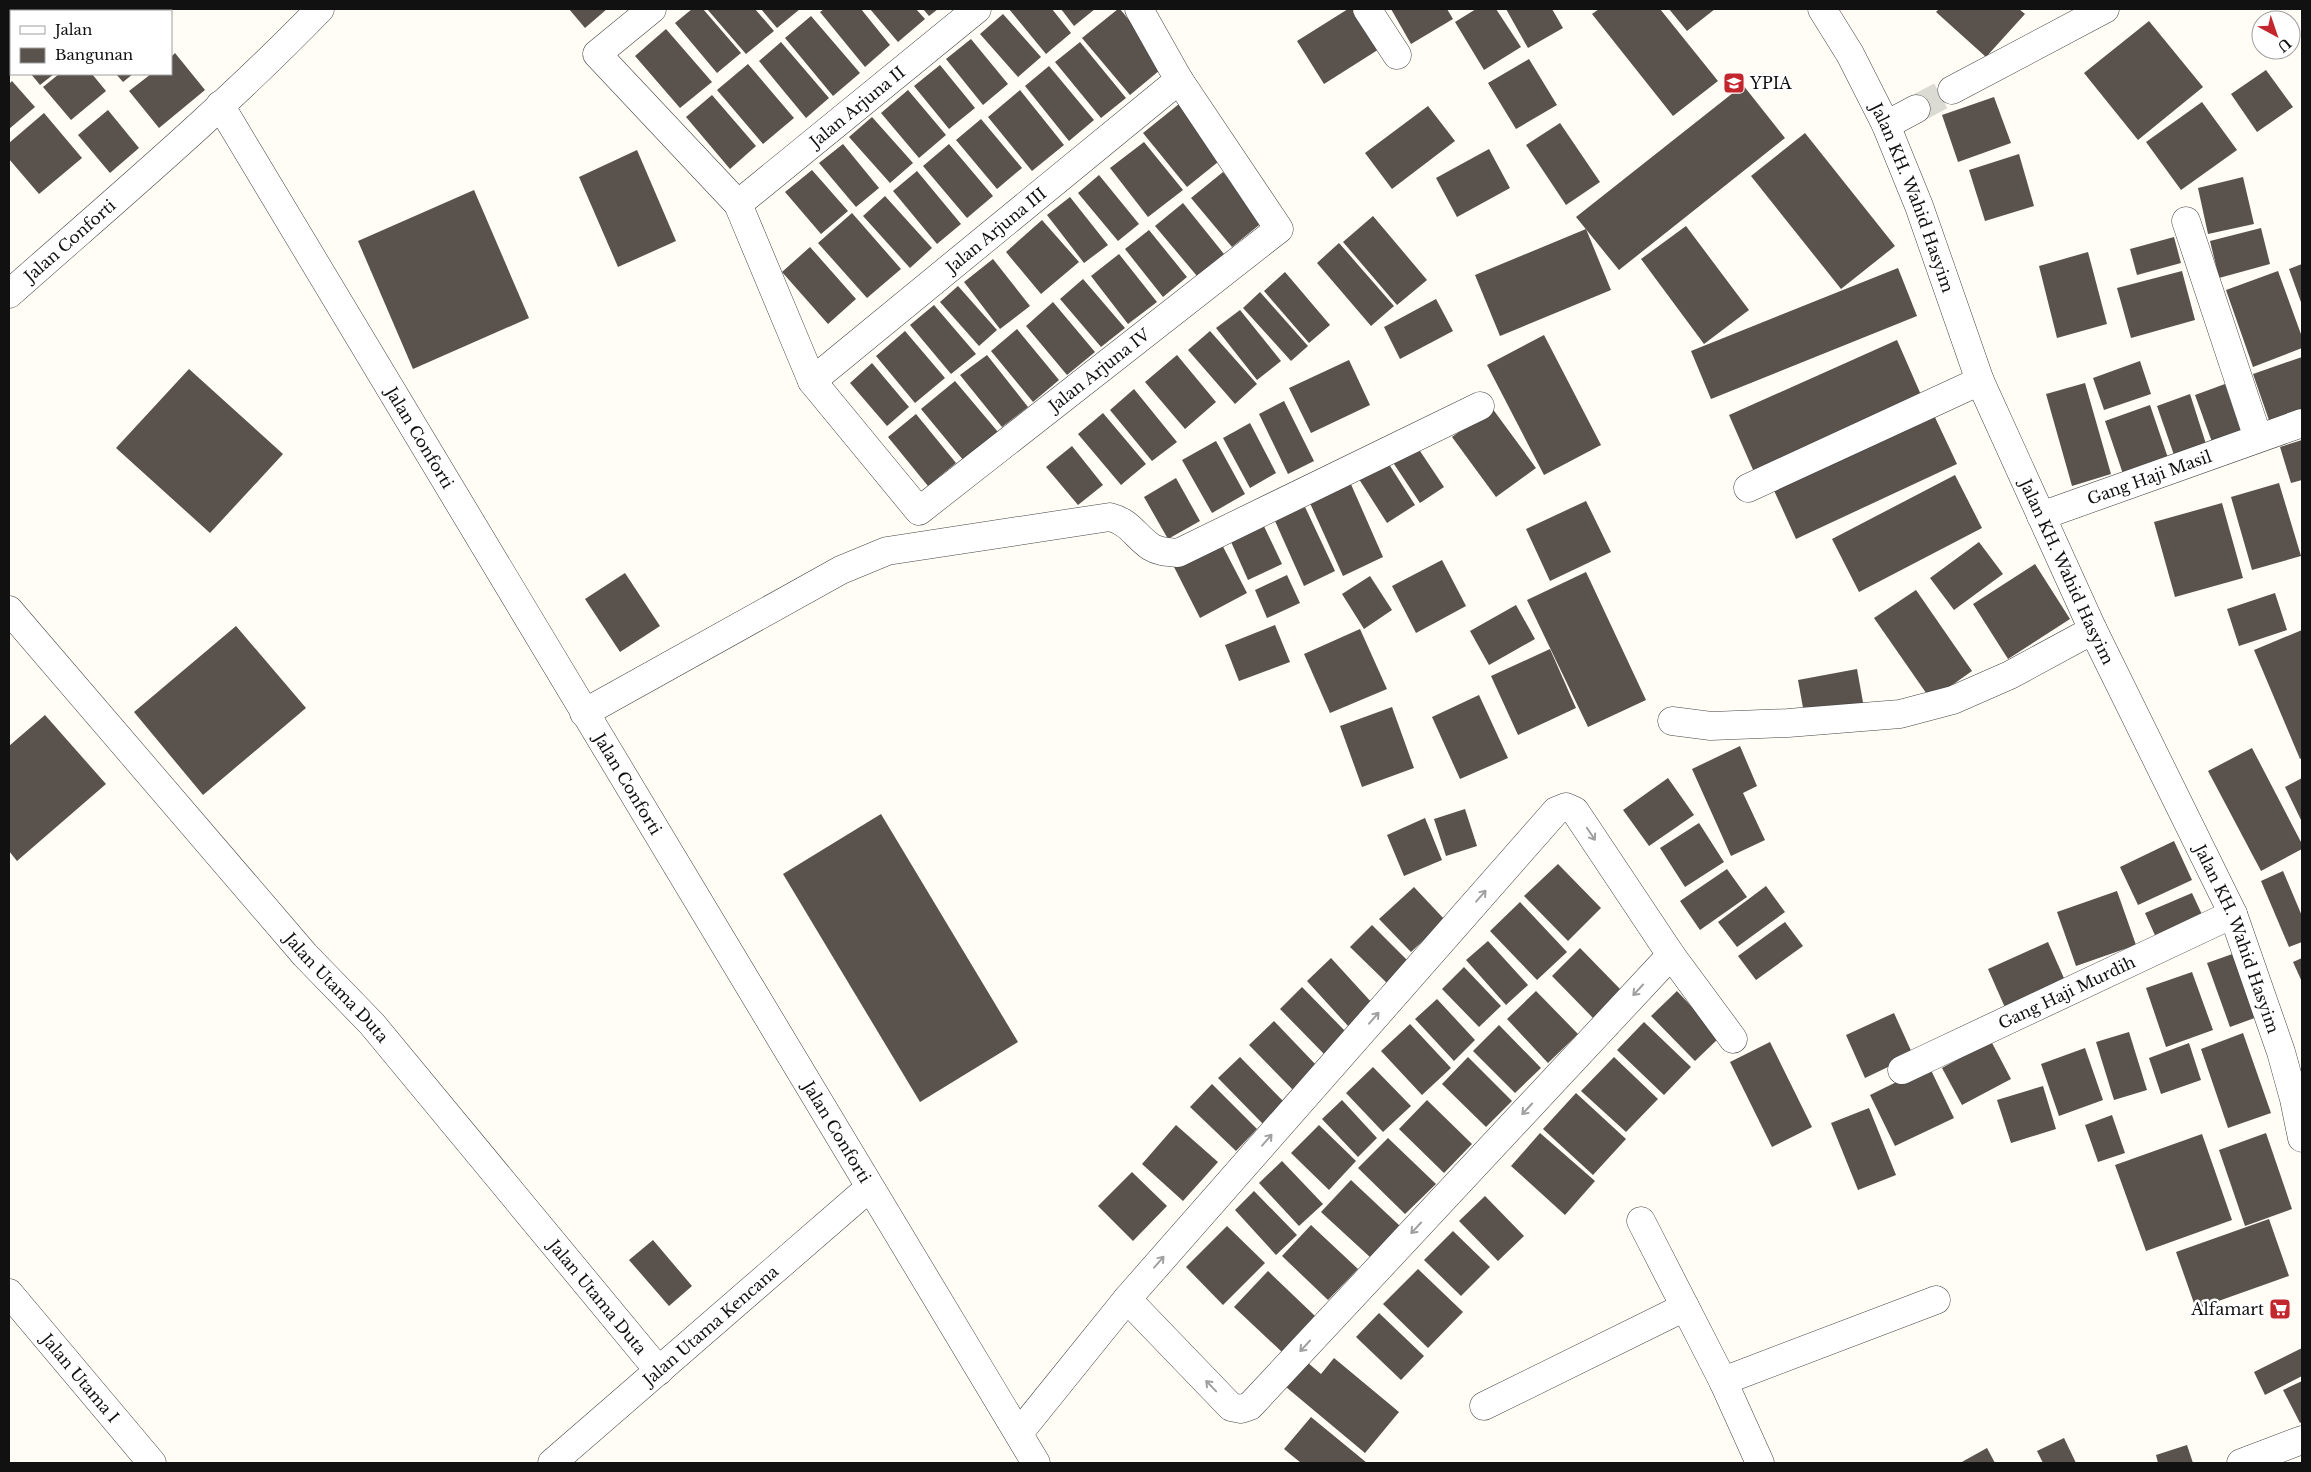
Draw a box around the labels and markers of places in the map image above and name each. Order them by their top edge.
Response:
school or university icon: YPIA [1722,71,1746,95]
place label: YPIA [1749,73,1792,93]
supermarket icon: Alfamart [2268,1297,2292,1321]
place label: Alfamart [2190,1299,2264,1319]

